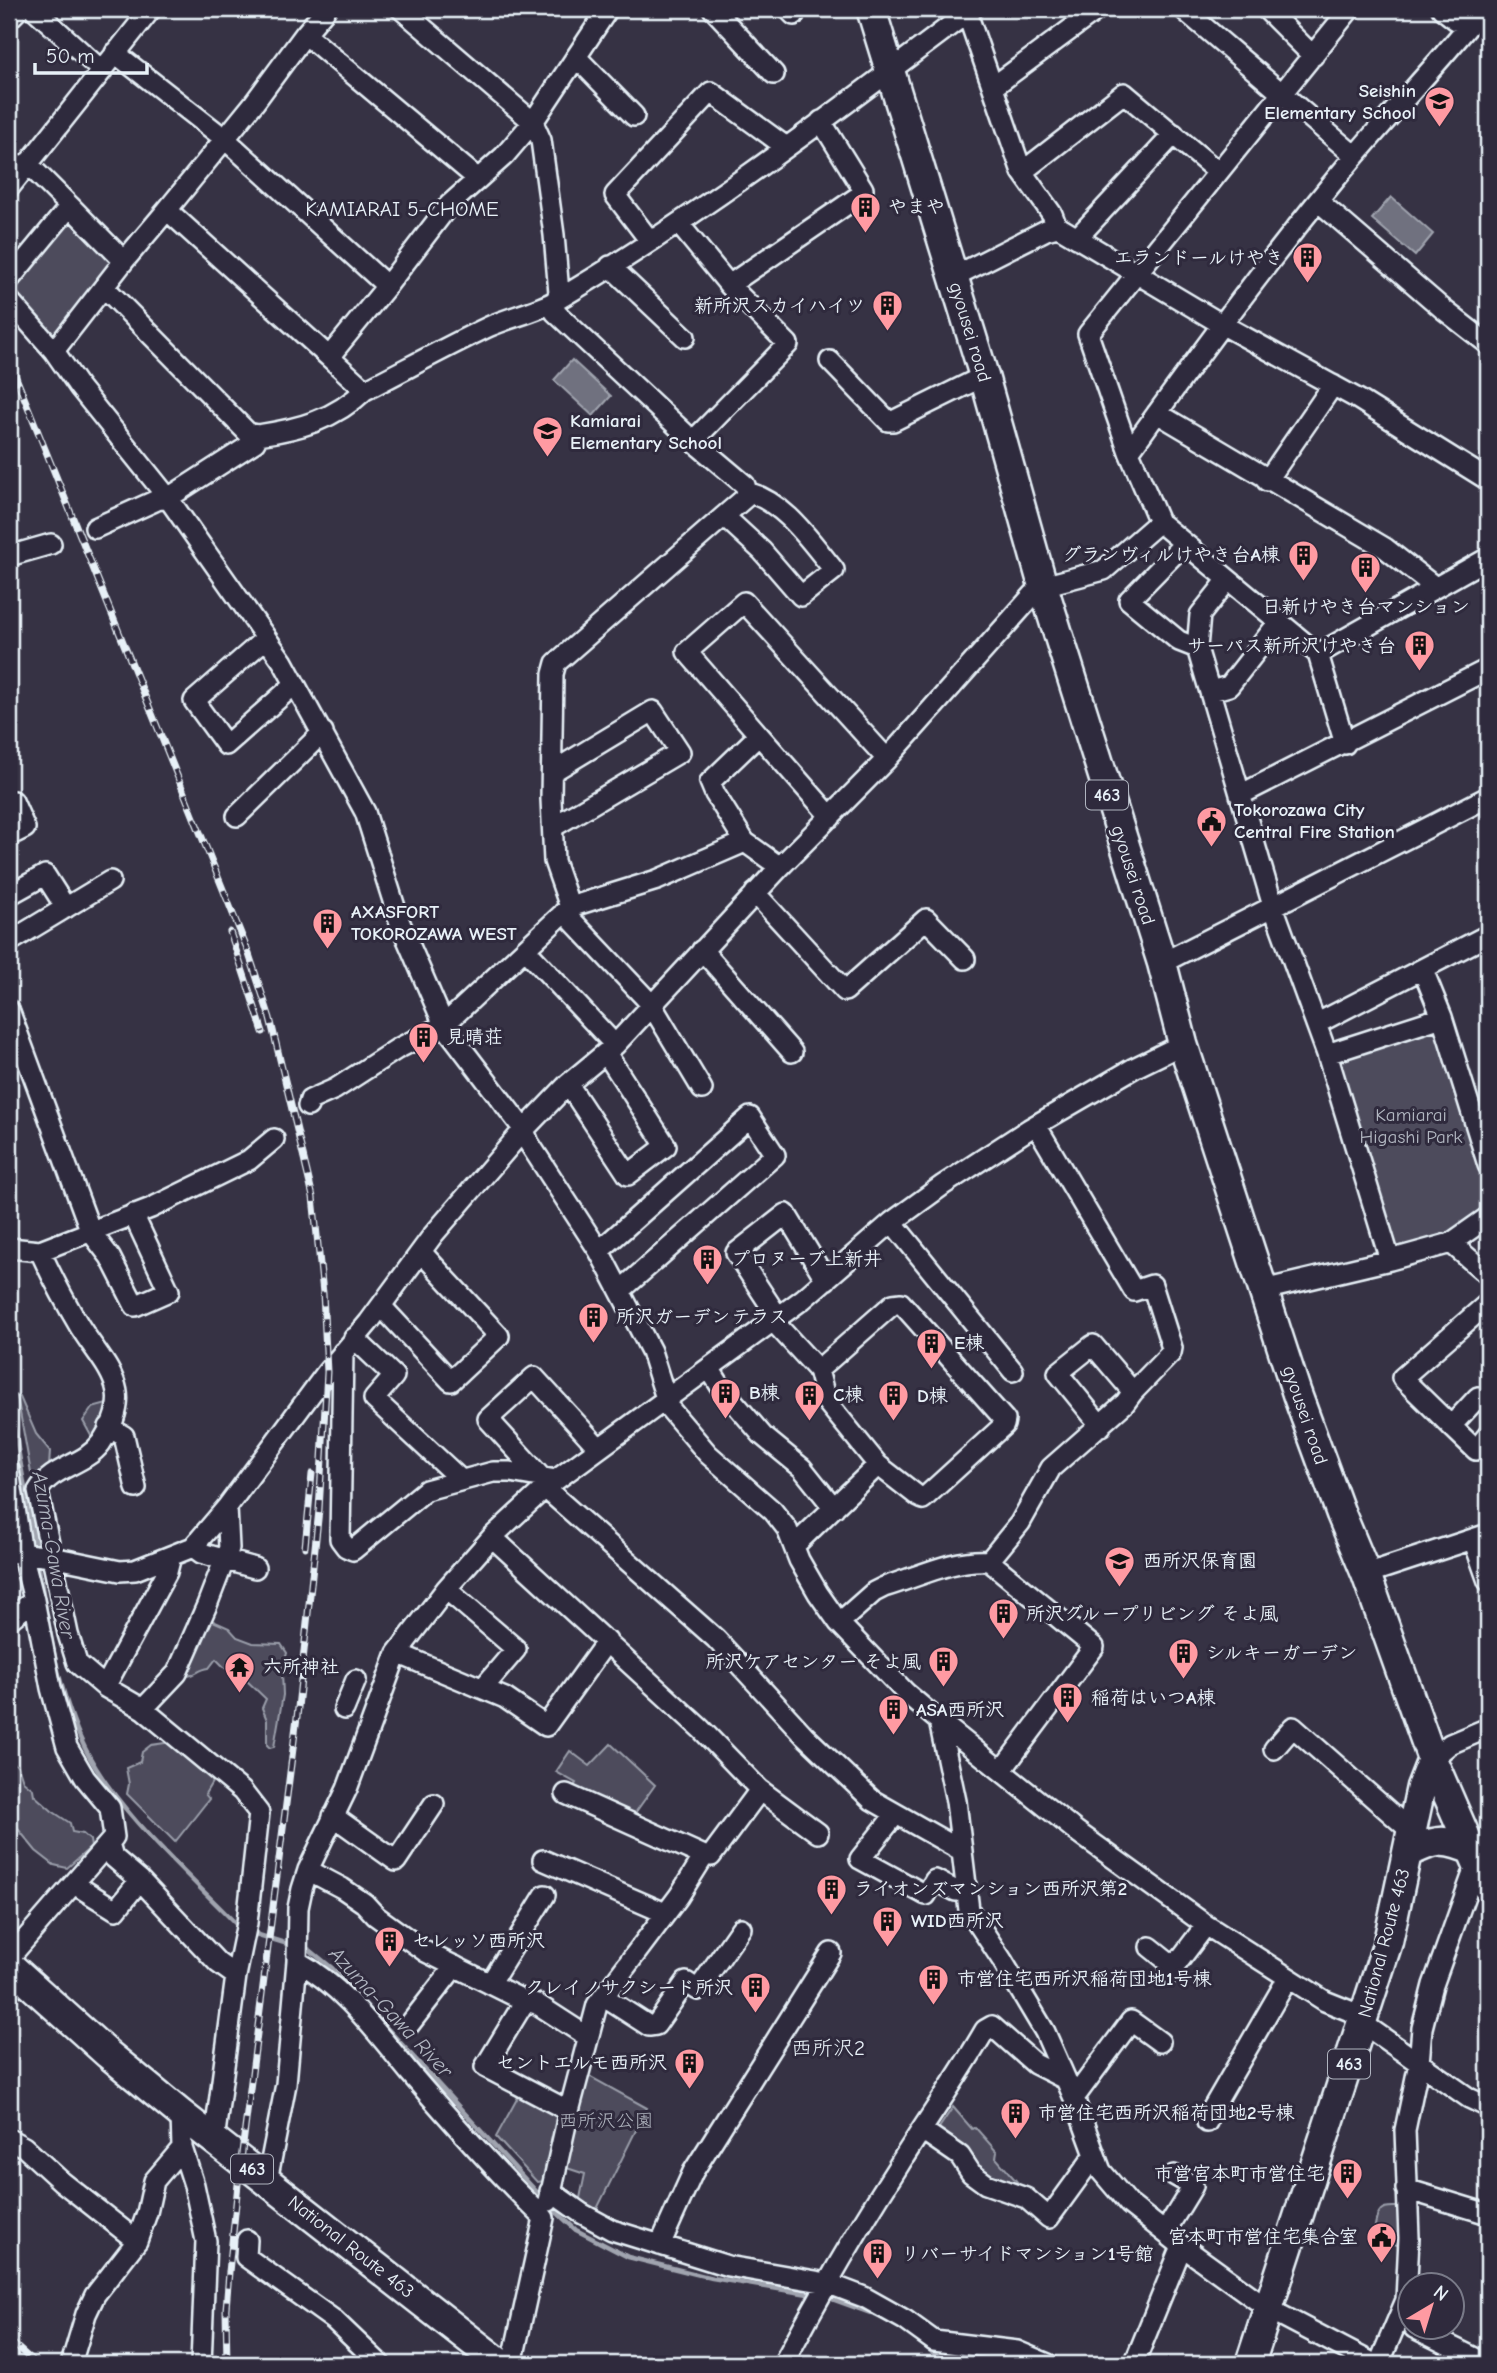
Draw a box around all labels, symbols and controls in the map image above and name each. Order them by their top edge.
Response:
scale bar [35,32,147,76]
text: 50 m [46,44,95,68]
place label: Seishin Elementary School [1264,80,1416,124]
school or university icon: Seishin Elementary School [1422,85,1456,129]
building icon: やまや [848,190,882,234]
place label: やまや [888,196,945,218]
district label: KAMIARAI 5-CHOME [305,197,499,221]
building icon: エランドールけやき [1290,241,1324,285]
place label: エランドールけやき [1114,247,1284,269]
street label: gyousei road [944,279,996,385]
building icon: 新所沢スカイハイツ [871,289,905,333]
place label: 新所沢スカイハイツ [694,295,865,317]
place label: Kamiarai Elementary School [570,410,722,454]
school or university icon: Kamiarai Elementary School [530,415,564,459]
building icon: グランヴィルけやき台A棟 [1286,538,1320,582]
place label: グランヴィルけやき台A棟 [1062,544,1280,566]
building icon: 日新けやき台マンション [1349,551,1383,595]
place label: 日新けやき台マンション [1262,596,1470,618]
building icon: サーパス新所沢けやき台 [1402,629,1436,673]
place label: サーパス新所沢けやき台 [1187,635,1396,657]
road number: 463 [1086,780,1128,810]
place label: Tokorozawa City Central Fire Station [1234,799,1395,843]
public building icon: Tokorozawa City Central Fire Station [1194,804,1228,848]
street label: gyousei road [1107,823,1159,927]
place label: AXASFORT TOKOROZAWA WEST [351,901,517,945]
building icon: AXASFORT TOKOROZAWA WEST [311,906,345,950]
building icon: 見晴荘 [406,1020,440,1064]
place label: 見晴荘 [446,1026,503,1048]
park label: Kamiarai Higashi Park [1359,1104,1463,1148]
building icon: プロヌーブ上新井 [691,1242,725,1286]
place label: プロヌーブ上新井 [731,1248,882,1270]
building icon: 所沢ガーデンテラス [576,1300,610,1344]
place label: 所沢ガーデンテラス [616,1306,788,1328]
building icon: E棟 [914,1326,948,1370]
place label: E棟 [954,1332,984,1354]
street label: gyousei road [1278,1363,1332,1467]
building icon: B棟 [709,1376,743,1420]
building icon: C棟 [793,1378,827,1422]
building icon: D棟 [877,1379,911,1423]
place label: B棟 [749,1382,780,1404]
place label: C棟 [833,1384,863,1406]
place label: D棟 [917,1385,948,1407]
water label: Azuma-Gawa River [27,1468,81,1642]
school or university icon: 西所沢保育園 [1103,1544,1137,1588]
place label: 西所沢保育園 [1143,1550,1257,1572]
building icon: 所沢グループリビング そよ風 [986,1597,1020,1641]
place label: 所沢グループリビング そよ風 [1026,1603,1278,1625]
building icon: シルキーガーデン [1166,1636,1200,1680]
place label: シルキーガーデン [1206,1642,1357,1664]
building icon: 所沢ケアセンター そよ風 [927,1645,961,1689]
temple icon: 六所神社 [223,1650,257,1694]
place label: 所沢ケアセンター そよ風 [706,1651,921,1673]
place label: 六所神社 [263,1656,339,1678]
building icon: 稲荷はいつA棟 [1051,1681,1085,1725]
place label: 稲荷はいつA棟 [1091,1687,1216,1709]
building icon: ASA西所沢 [876,1693,910,1737]
place label: ASA西所沢 [916,1699,1004,1721]
street label: National Route 463 [1353,1866,1415,2020]
building icon: ライオンズマンション西所沢第2 [814,1872,848,1916]
place label: ライオンズマンション西所沢第2 [854,1878,1127,1900]
building icon: WID西所沢 [871,1904,905,1948]
place label: WID西所沢 [911,1910,1004,1932]
building icon: セレッソ西所沢 [372,1924,406,1968]
place label: セレッソ西所沢 [412,1930,545,1952]
water label: Azuma-Gawa River [324,1941,459,2083]
building icon: 市営住宅西所沢稲荷団地1号棟 [917,1962,951,2006]
place label: 市営住宅西所沢稲荷団地1号棟 [957,1968,1211,1990]
building icon: クレイノサクシード所沢 [739,1971,773,2015]
place label: クレイノサクシード所沢 [525,1977,733,1999]
district label: 西所沢2 [791,2036,865,2060]
building icon: セントエルモ西所沢 [673,2046,707,2090]
road number: 463 [1328,2050,1370,2078]
place label: セントエルモ西所沢 [496,2052,667,2074]
building icon: 市営住宅西所沢稲荷団地2号棟 [998,2096,1032,2140]
place label: 市営住宅西所沢稲荷団地2号棟 [1038,2102,1294,2124]
park label: 西所沢公園 [558,2110,654,2132]
road number: 463 [231,2154,273,2183]
building icon: 市営宮本町市営住宅 [1331,2157,1365,2201]
place label: 市営宮本町市営住宅 [1154,2163,1325,2185]
street label: National Route 463 [284,2191,418,2303]
public building icon: 宮本町市営住宅集合室 [1364,2220,1398,2264]
place label: 宮本町市営住宅集合室 [1168,2226,1358,2248]
building icon: リバーサイドマンション1号館 [861,2237,895,2281]
place label: リバーサイドマンション1号館 [901,2243,1154,2265]
north arrow [1396,2272,1466,2342]
text: N [1429,2281,1453,2306]

